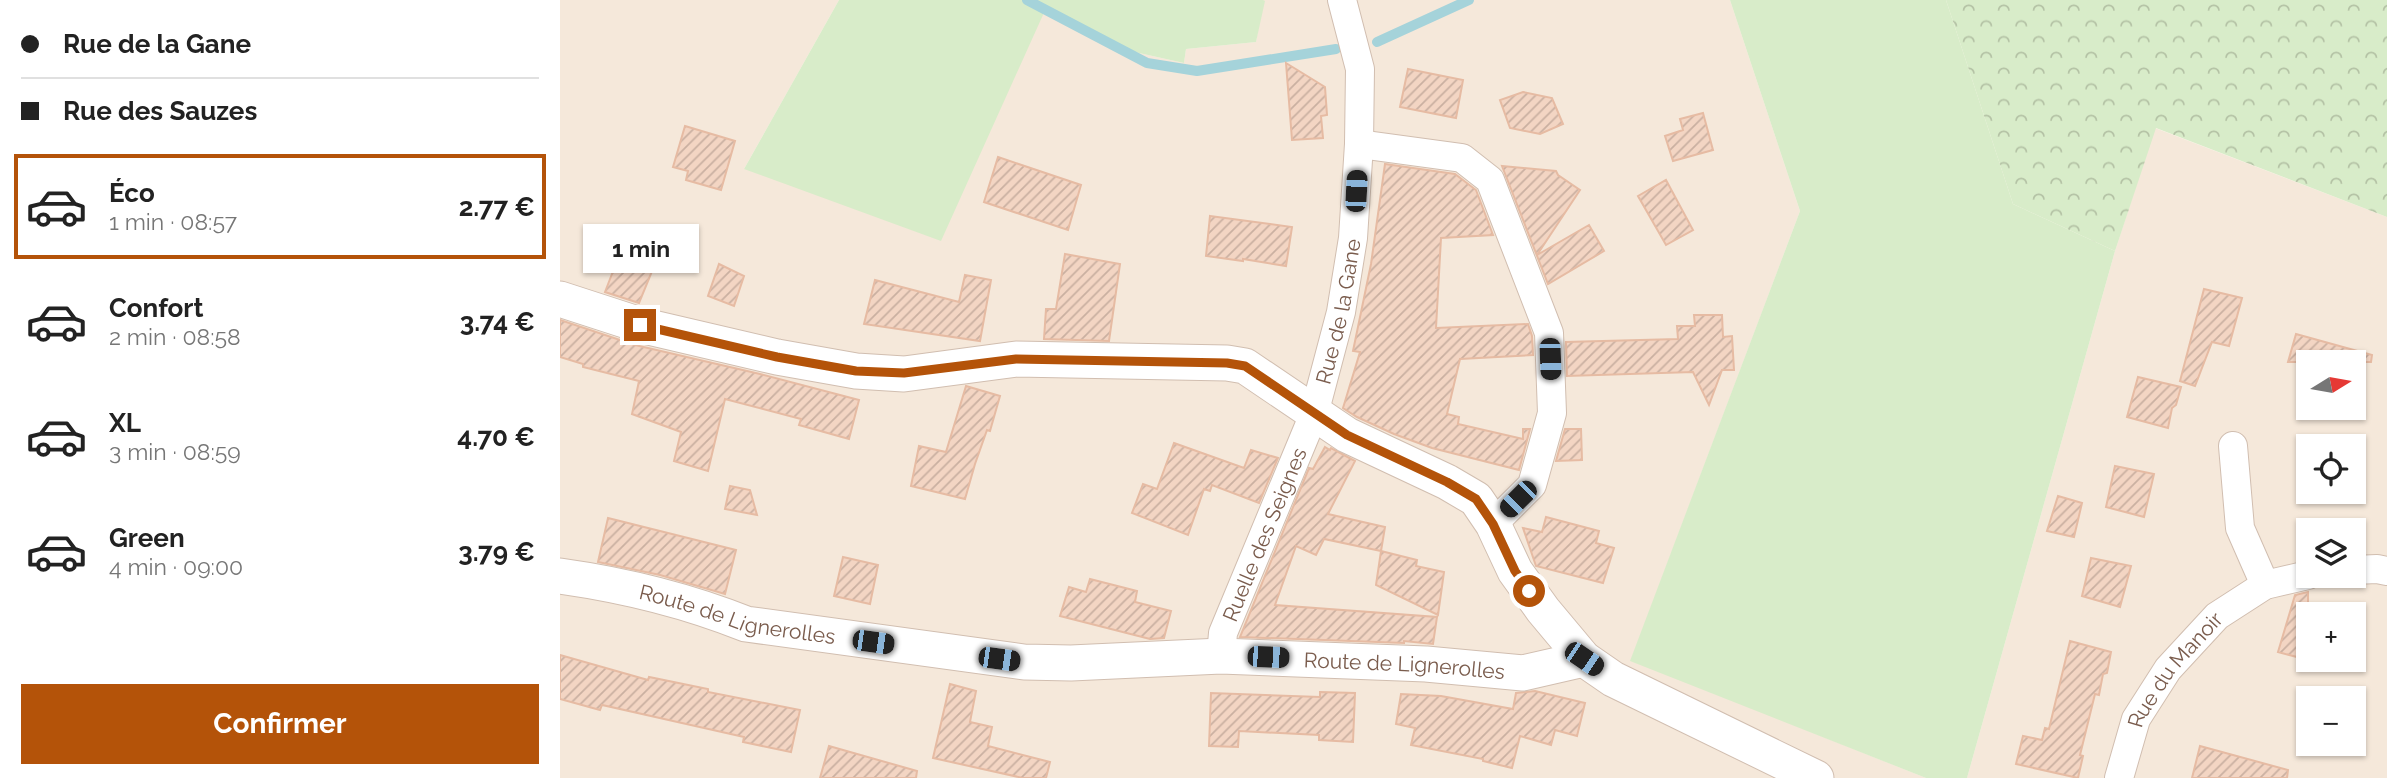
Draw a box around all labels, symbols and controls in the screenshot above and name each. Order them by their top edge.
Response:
text: Rue de la Gane [63,29,251,59]
text: Rue des Sauzes [63,96,257,126]
car [1345,169,1368,213]
icon: car [25,175,88,238]
text: Éco [109,178,155,208]
text: 2.77 € [459,192,535,222]
text: 1 min · 08:57 [109,208,237,235]
callout: 1 min [582,224,698,272]
text: 1 min [612,235,670,262]
street label: Rue de la Gane [1310,237,1365,387]
icon: car [25,290,88,353]
text: Confort [109,293,203,323]
text: 3.74 € [460,307,535,337]
route end [624,309,656,341]
text: 2 min · 08:58 [109,323,241,350]
car [1539,338,1562,380]
north arrow [2296,350,2366,420]
map controls [2296,350,2366,756]
icon: car [25,405,88,468]
text: XL [109,408,141,438]
text: 4.70 € [457,422,535,452]
button: locate [2296,434,2366,504]
text: 3 min · 08:59 [109,438,241,465]
street label: Ruelle des Seignes [1217,444,1311,625]
car [1496,477,1541,521]
button: layers [2296,518,2366,588]
icon: car [25,520,88,583]
text: Green [109,523,185,553]
text: 3.79 € [458,537,535,567]
text: 4 min · 09:00 [109,553,243,580]
route start [1513,575,1545,607]
street label: Route de Lignerolles [637,579,837,649]
button: + [2296,602,2366,672]
street label: Rue du Manoir [2122,606,2228,730]
car [851,629,896,655]
car [1561,639,1608,679]
car [977,646,1022,672]
car [1247,646,1290,668]
street label: Route de Lignerolles [1303,647,1506,684]
button: Confirmer [21,684,539,764]
button: − [2296,686,2366,756]

